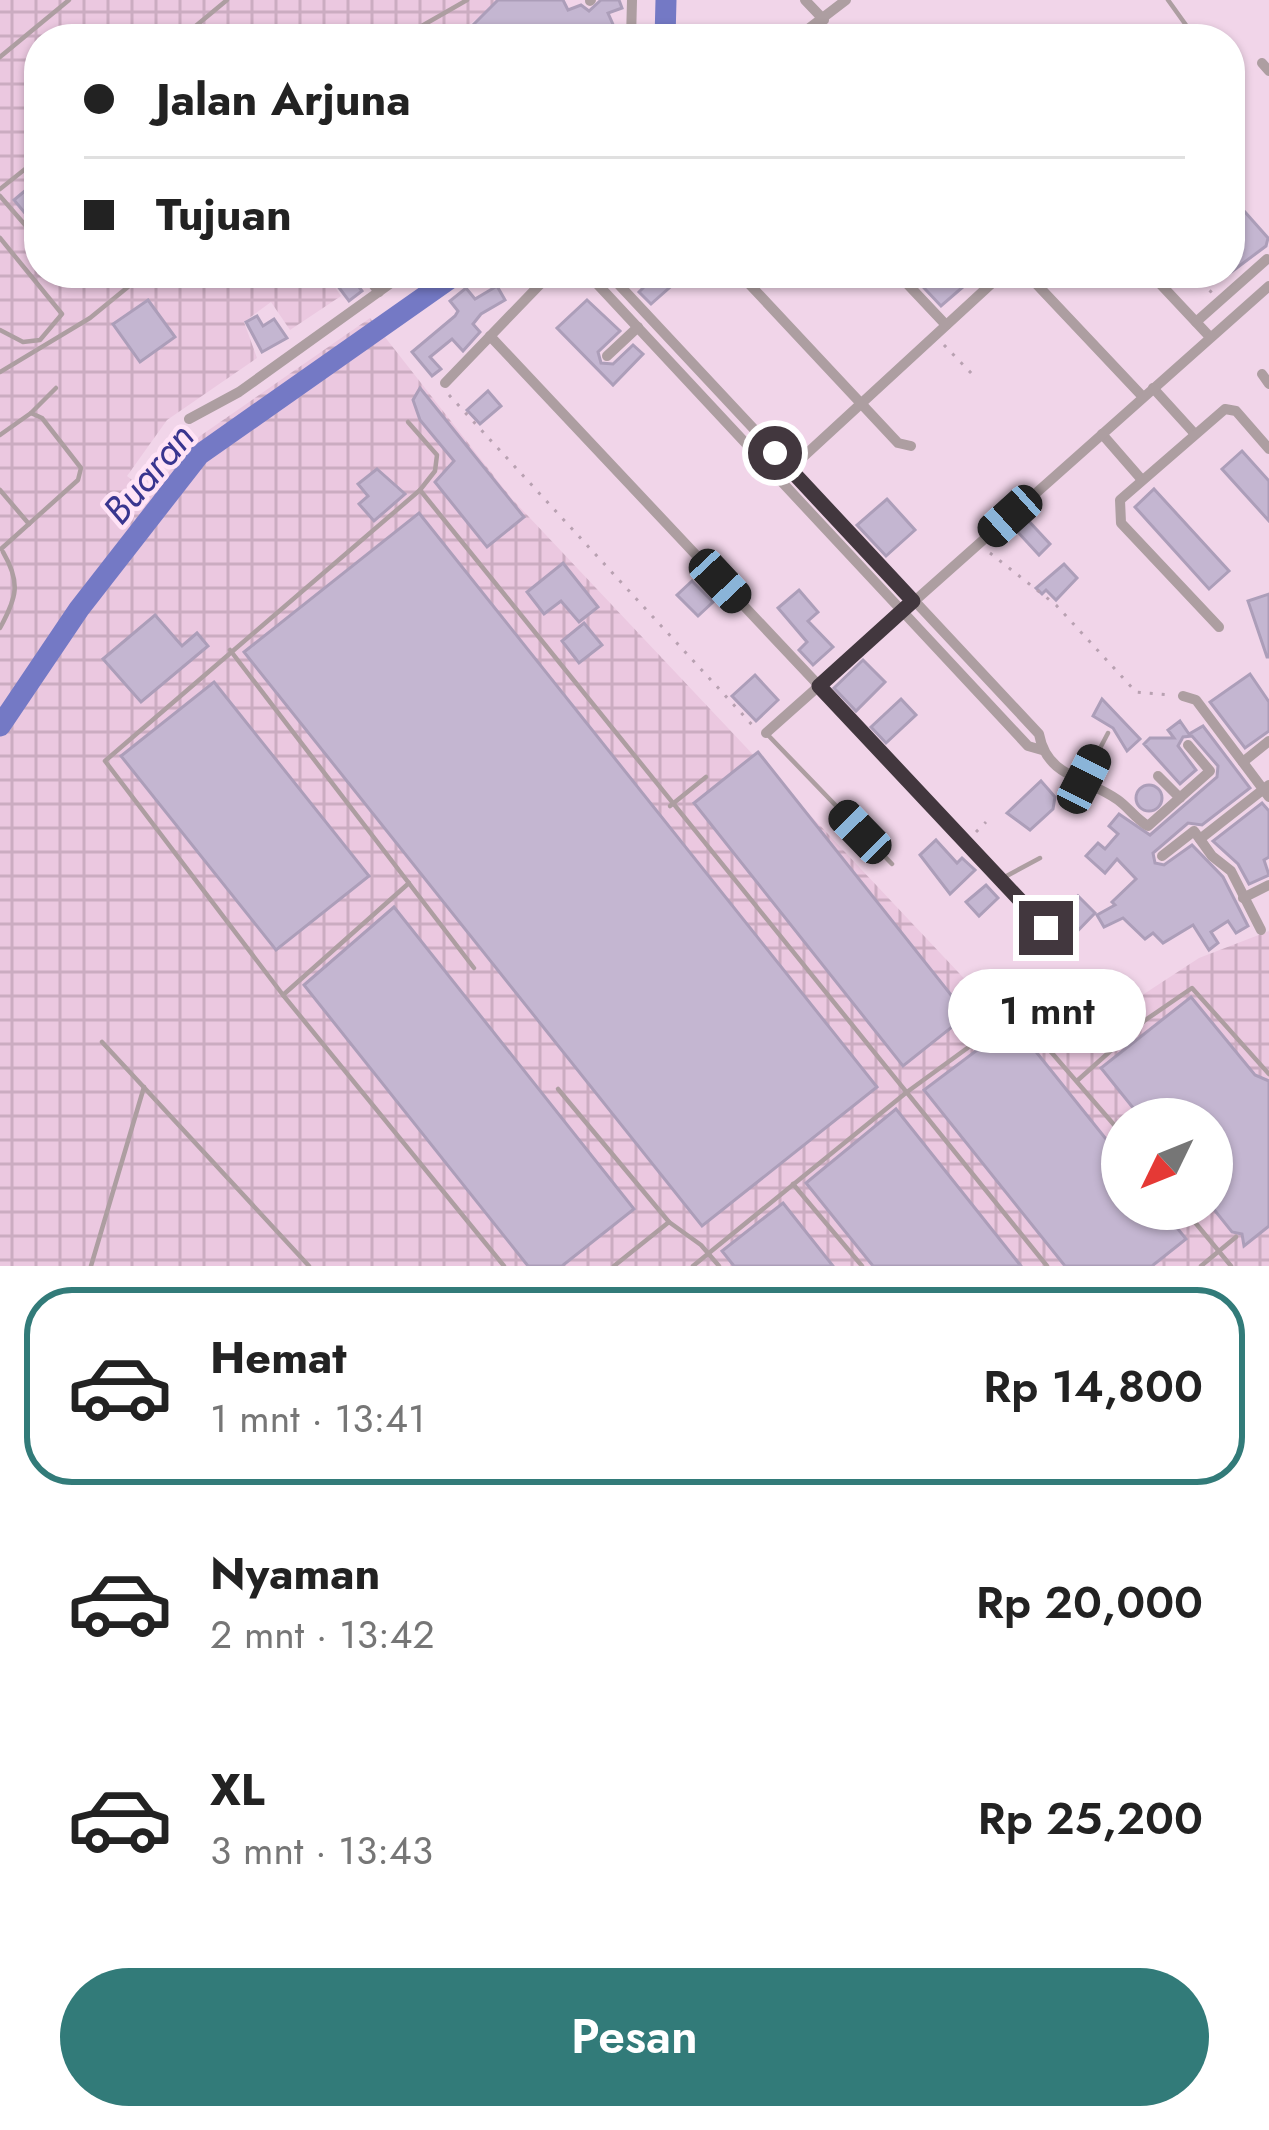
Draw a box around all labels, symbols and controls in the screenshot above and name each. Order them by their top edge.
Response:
text: Jalan Arjuna [156,67,411,132]
text: Tujuan [156,182,292,247]
water label: Buaran [89,410,208,536]
route start [748,426,802,480]
car [971,479,1049,553]
car [682,542,758,620]
car [1052,739,1116,819]
car [822,794,898,870]
route end [1019,901,1073,955]
callout: 1 mnt [947,970,1145,1054]
text: 1 mnt [999,982,1095,1039]
north arrow [1101,1098,1233,1230]
map controls [1101,1098,1233,1230]
text: Hemat [210,1325,347,1390]
icon: car [66,1332,174,1440]
text: Rp 14,800 [983,1354,1203,1419]
text: 1 mnt · 13:41 [210,1390,425,1447]
text: Nyaman [210,1541,380,1606]
icon: car [66,1548,174,1656]
text: Rp 20,000 [976,1570,1203,1635]
text: 2 mnt · 13:42 [210,1606,435,1663]
text: XL [210,1757,265,1822]
icon: car [66,1764,174,1872]
text: Rp 25,200 [978,1786,1203,1851]
text: 3 mnt · 13:43 [210,1822,433,1879]
button: Pesan [60,1968,1209,2106]

